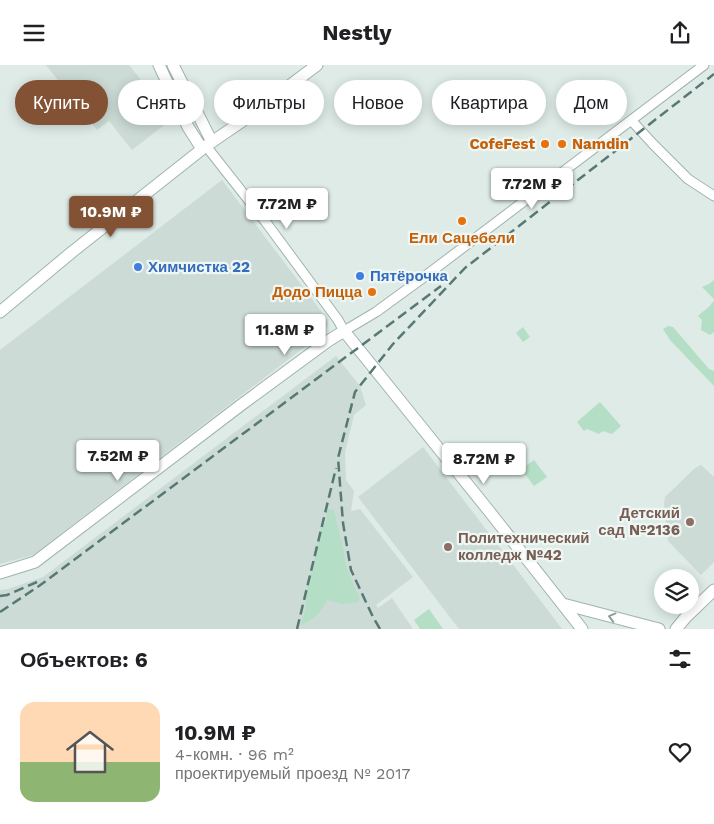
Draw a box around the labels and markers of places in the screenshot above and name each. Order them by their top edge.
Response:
place label: CofeFest [469,135,535,153]
place label: Namdin [572,135,629,153]
marker: CofeFest [539,138,551,150]
marker: Namdin [556,138,568,150]
pin: 7.72M ₽ [486,167,578,210]
pin: 7.72M ₽ [241,187,333,230]
pin: 10.9M ₽ [65,195,157,238]
marker: Ели Сацебели [456,215,468,227]
place label: Ели Сацебели [409,229,515,247]
place label: Химчистка 22 [148,258,250,276]
marker: Химчистка 22 [132,261,144,273]
place label: Пятёрочка [370,267,448,285]
marker: Пятёрочка [354,270,366,282]
place label: Додо Пицца [272,283,363,301]
marker: Додо Пицца [366,286,378,298]
pin: 11.8M ₽ [239,313,331,356]
pin: 7.52M ₽ [72,439,164,482]
pin: 8.72M ₽ [438,443,530,485]
place label: Детский сад №2136 [598,504,680,539]
marker: Детский сад №2136 [684,516,696,528]
place label: Политехнический колледж №42 [458,529,590,564]
marker: Политехнический колледж №42 [442,541,454,553]

